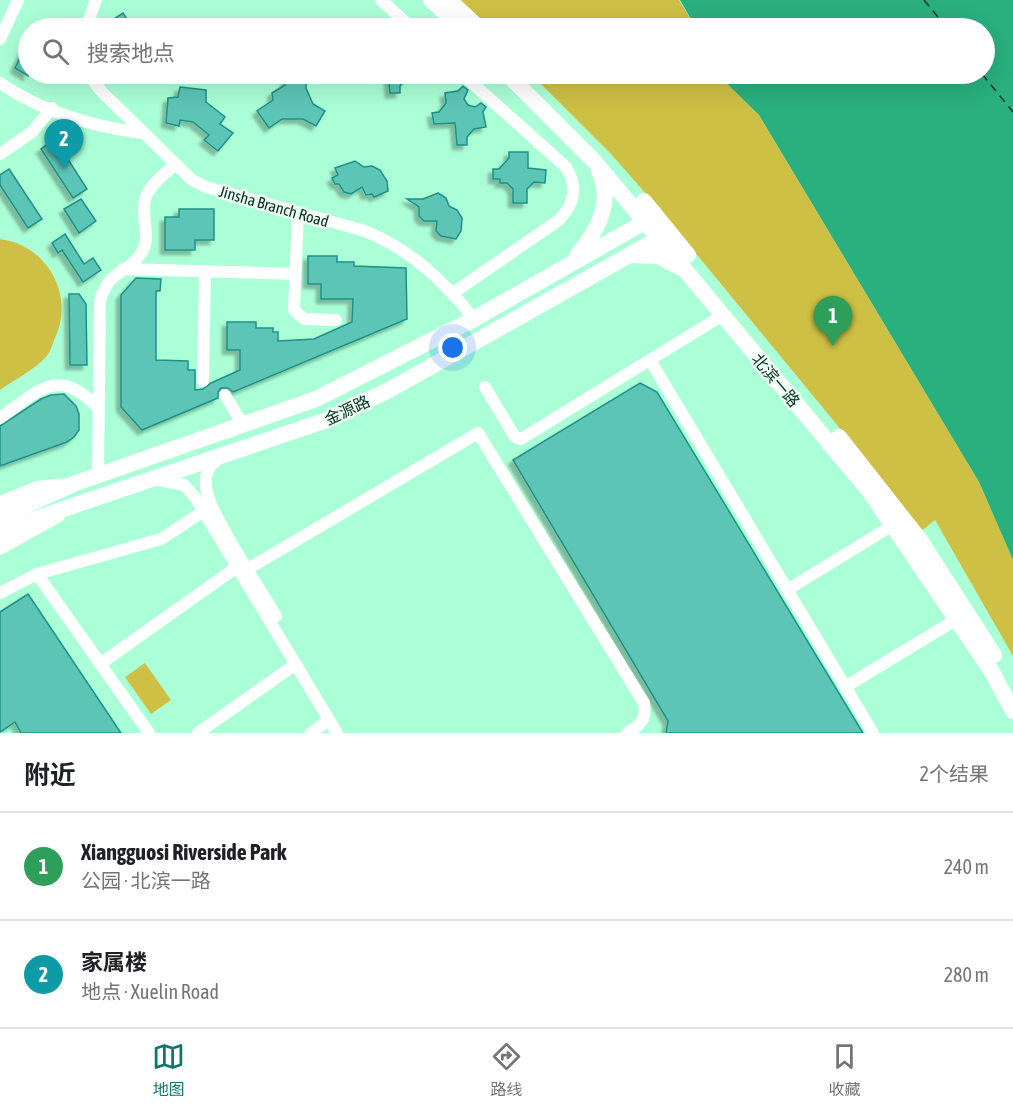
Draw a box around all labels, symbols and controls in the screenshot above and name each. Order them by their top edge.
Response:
search box [18,18,995,84]
icon: search [39,35,72,68]
text: 搜索地点 [87,40,175,66]
pin: 2 [44,120,84,169]
street label: Jinsha Branch Road [217,182,331,230]
pin: 1 [814,296,852,346]
your location [438,333,467,362]
street label: 北滨一路 [749,350,803,410]
street label: 金源路 [321,392,373,428]
text: 附近 [24,760,76,790]
text: 2个结果 [920,762,989,785]
text: Xiangguosi Riverside Park [81,839,287,865]
text: 1 [39,855,48,878]
text: 240 m [944,855,989,878]
text: 公园 · 北滨一路 [81,869,211,892]
text: 家属楼 [81,949,147,975]
text: 2 [39,963,48,986]
text: 280 m [944,963,989,986]
text: 地点 · Xuelin Road [81,980,219,1003]
tab: 地图 [152,1040,185,1100]
tab: 路线 [490,1040,523,1100]
tab: 收藏 [828,1040,861,1100]

